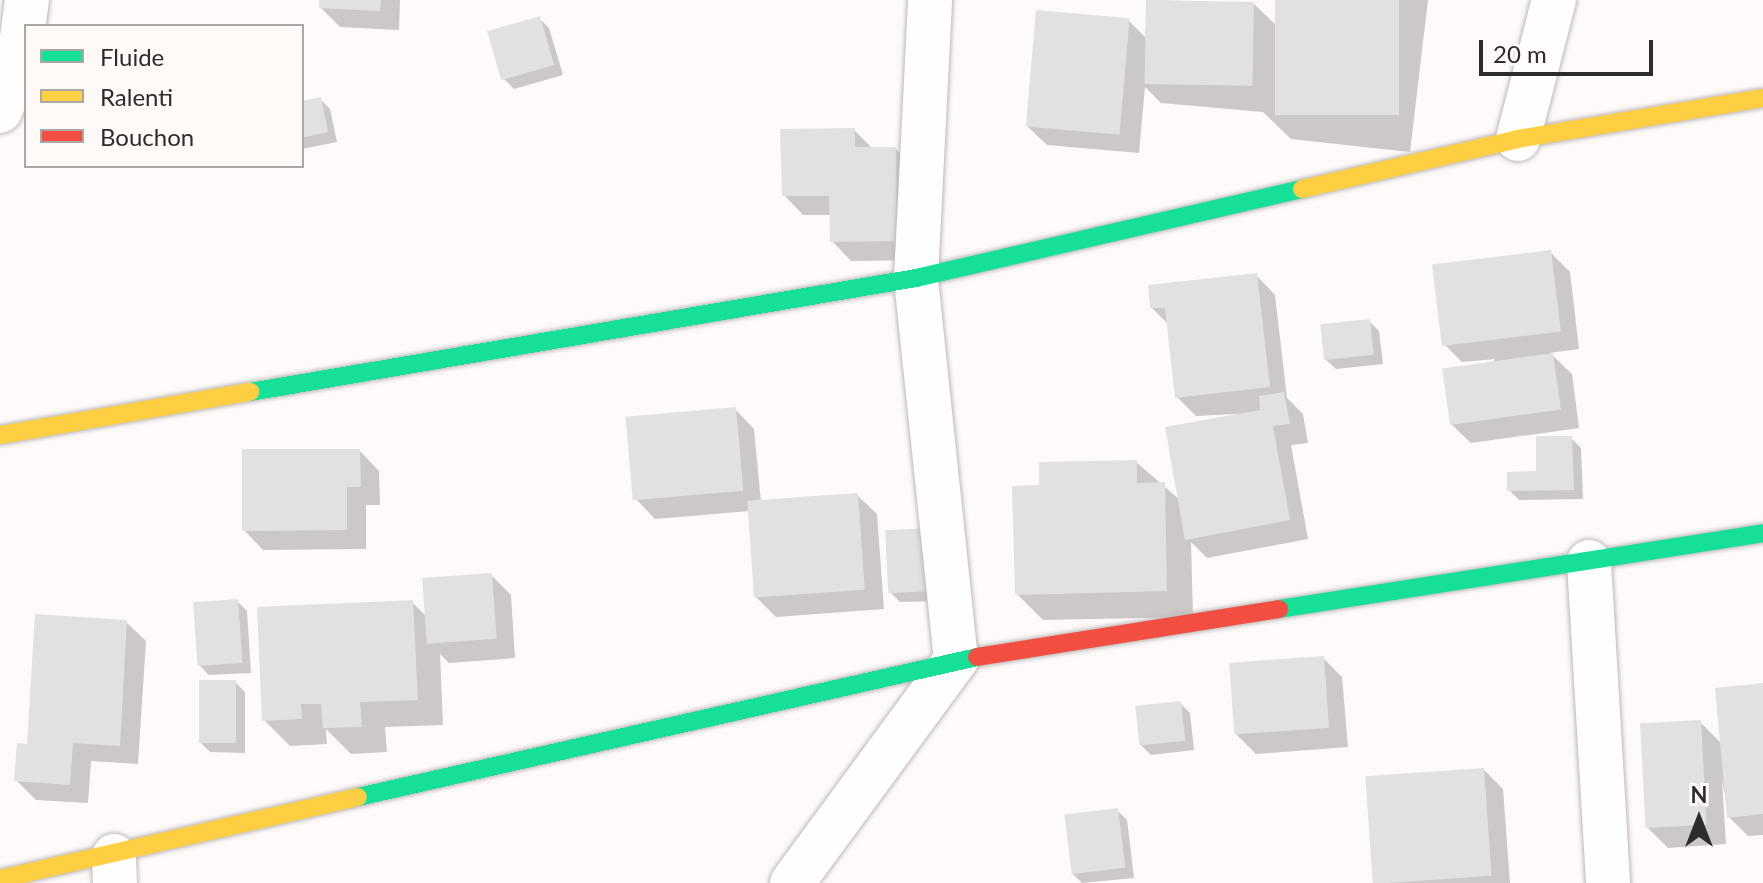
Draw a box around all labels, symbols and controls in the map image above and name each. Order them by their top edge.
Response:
legend [24,24,304,168]
scale bar [1483,24,1657,74]
text: 20 m [1493,39,1547,68]
text: Fluide [100,42,164,71]
text: Ralenti [100,82,173,111]
text: Bouchon [100,122,194,151]
north arrow [1659,779,1739,859]
text: N [1691,781,1707,808]

